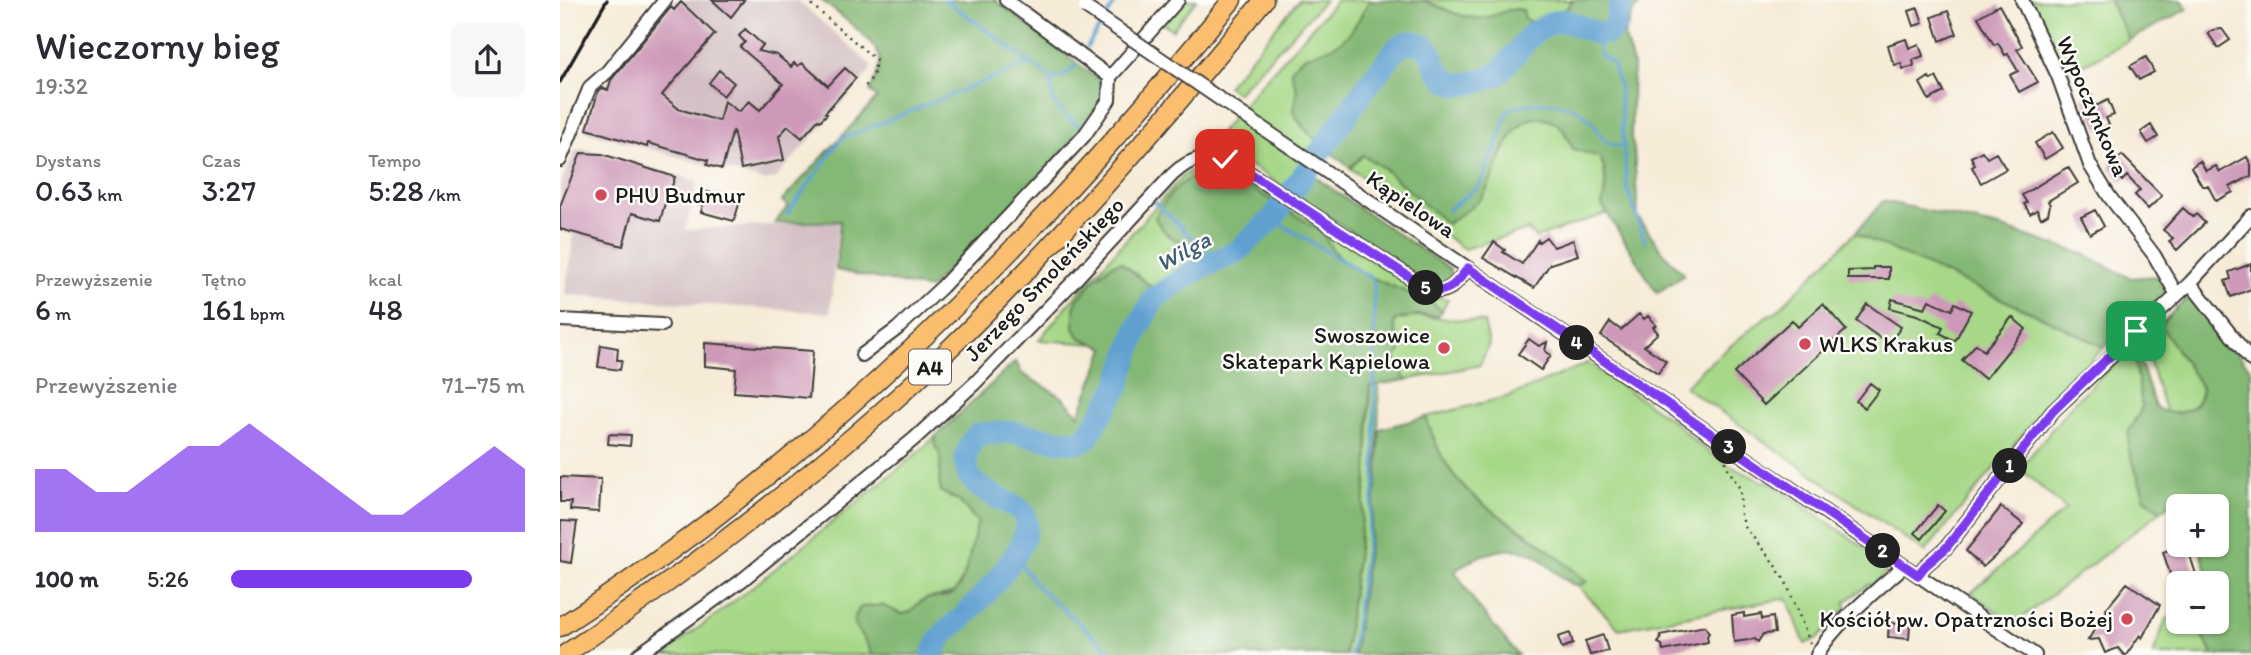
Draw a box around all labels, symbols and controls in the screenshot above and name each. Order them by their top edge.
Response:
text: Wieczorny bieg [35,23,280,69]
button: share [451,23,525,97]
street label: Wypoczynkowa [2051,32,2135,180]
text: 19:32 [35,72,88,100]
pin [1195,129,1255,189]
icon: check [1206,140,1244,178]
text: Dystans [35,149,101,172]
text: Czas [202,149,241,172]
text: Tempo [368,149,421,172]
street label: Kąpielowa [1361,164,1461,244]
text: 0.63 [35,172,93,209]
text: 3:27 [202,172,256,209]
text: 5:28 [368,172,424,209]
place label: PHU Budmur [615,181,745,209]
text: km [93,183,123,206]
text: /km [424,183,461,206]
marker: PHU Budmur [593,187,609,203]
street label: Jerzego Smoleńskiego [958,191,1130,367]
water label: Wilga [1151,224,1216,278]
text: Przewyższenie [35,268,153,291]
text: Tętno [202,268,247,291]
text: kcal [368,268,402,291]
pin: 5 [1408,270,1444,306]
text: 5 [1421,276,1430,299]
text: 6 [35,291,51,328]
text: 161 [202,291,245,328]
text: 48 [368,291,403,328]
pin [2106,301,2166,361]
text: m [51,302,71,325]
text: bpm [245,302,285,325]
icon: arrive [2117,312,2155,350]
place label: Swoszowice Skatepark Kąpielowa [1222,321,1430,375]
pin: 4 [1560,326,1594,360]
place label: WLKS Krakus [1819,330,1953,358]
text: 4 [1571,331,1582,354]
marker: WLKS Krakus [1797,336,1813,352]
marker: Swoszowice Skatepark Kąpielowa [1436,340,1452,356]
road number: A4 [909,350,951,384]
text: Przewyższenie [35,371,177,399]
text: 71–75 m [442,371,525,399]
pin: 3 [1712,430,1746,464]
text: 3 [1723,435,1734,458]
pin: 1 [1992,448,2028,484]
text: 1 [2005,454,2014,477]
map controls [2166,494,2229,634]
button: + [2166,494,2229,557]
pin: 2 [1866,534,1900,568]
text: 2 [1878,539,1888,562]
text: 100 m [35,565,99,593]
text: 5:26 [147,565,189,593]
button: − [2166,571,2229,634]
place label: Kościół pw. Opatrzności Bożej [1819,605,2113,633]
marker: Kościół pw. Opatrzności Bożej [2119,611,2135,627]

